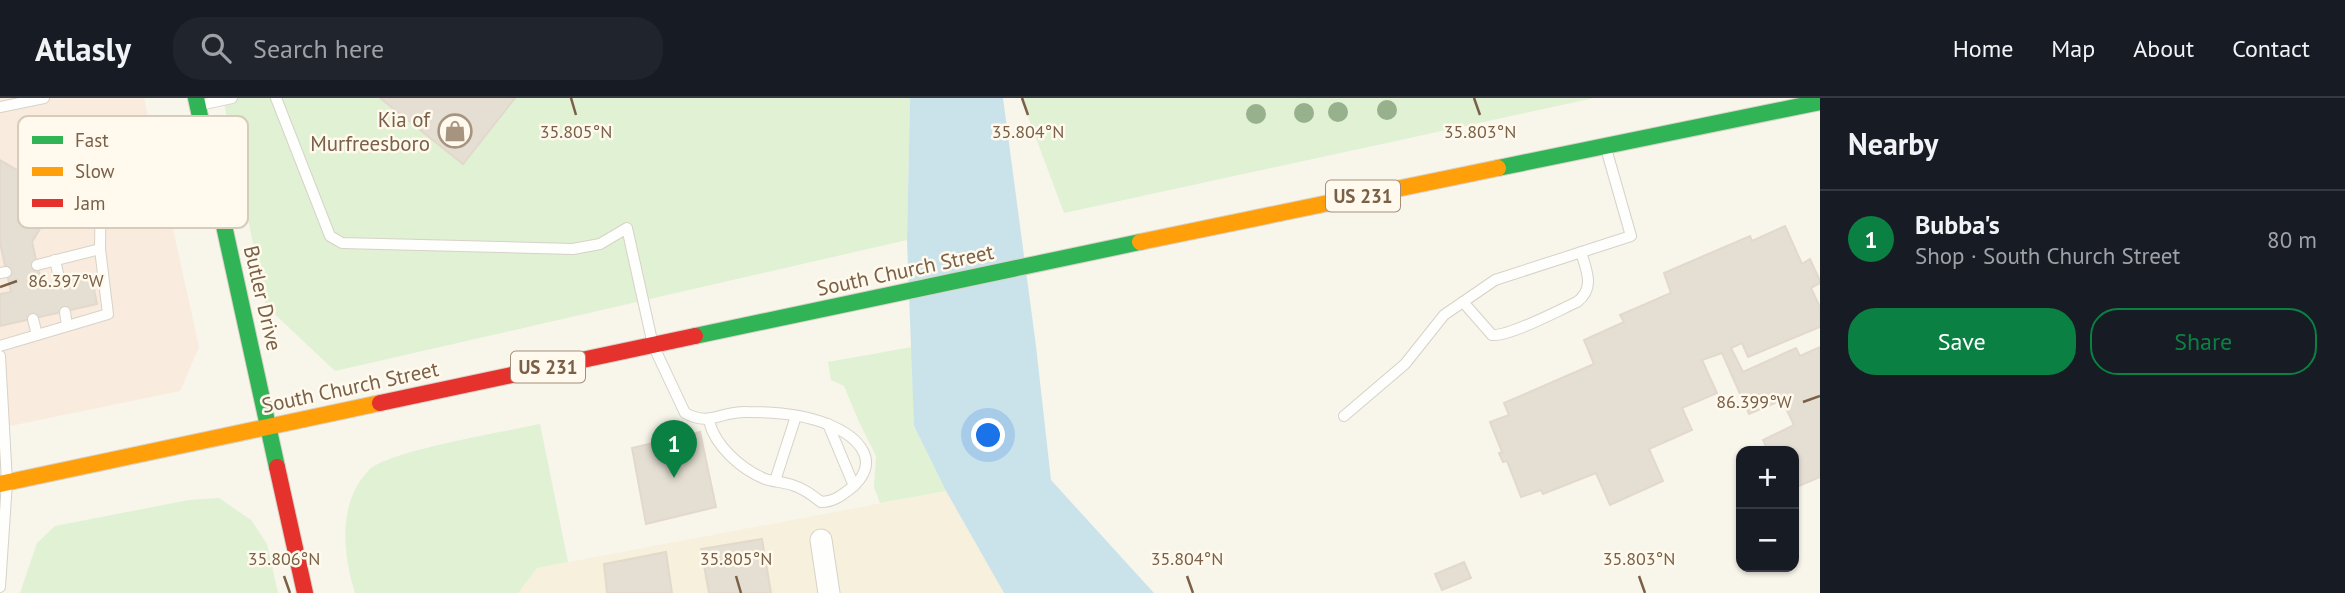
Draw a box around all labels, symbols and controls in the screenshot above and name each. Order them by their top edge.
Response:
search box [173,17,663,80]
text: Atlasly [35,27,131,70]
icon: search [197,29,235,67]
text: Search here [253,32,384,65]
text: Home [1953,33,2013,64]
text: Map [2051,33,2095,64]
text: About [2133,33,2194,64]
text: Contact [2232,33,2310,64]
place label: Kia of Murfreesboro [310,106,431,157]
shop icon: Kia of Murfreesboro [436,112,474,150]
legend [18,116,248,228]
text: 35.805°N [540,120,612,143]
text: 35.804°N [992,120,1064,143]
text: 35.803°N [1444,120,1516,143]
text: Nearby [1848,124,1938,163]
text: Fast [75,128,109,152]
text: Slow [75,159,115,183]
road number: US 231 [1326,180,1400,212]
text: Jam [74,191,105,215]
text: Bubba's [1915,208,2000,241]
text: 1 [1864,225,1878,254]
text: 80 m [2267,225,2317,254]
street label: South Church Street [814,238,996,302]
text: Shop · South Church Street [1915,241,2180,270]
street label: Butler Drive [238,243,288,353]
text: 86.397°W [28,269,104,292]
button: Save [1848,308,2076,375]
button: Share [2090,308,2317,375]
road number: US 231 [511,352,585,382]
street label: South Church Street [259,355,441,419]
text: 86.399°W [1716,390,1792,413]
your location [971,418,1005,452]
pin: 1 [651,420,697,478]
map controls [1736,446,1799,572]
button: + [1736,446,1799,509]
button: − [1736,509,1799,572]
text: 35.806°N [248,547,320,570]
text: 35.805°N [700,547,772,570]
text: 35.804°N [1151,547,1223,570]
text: 35.803°N [1603,547,1675,570]

